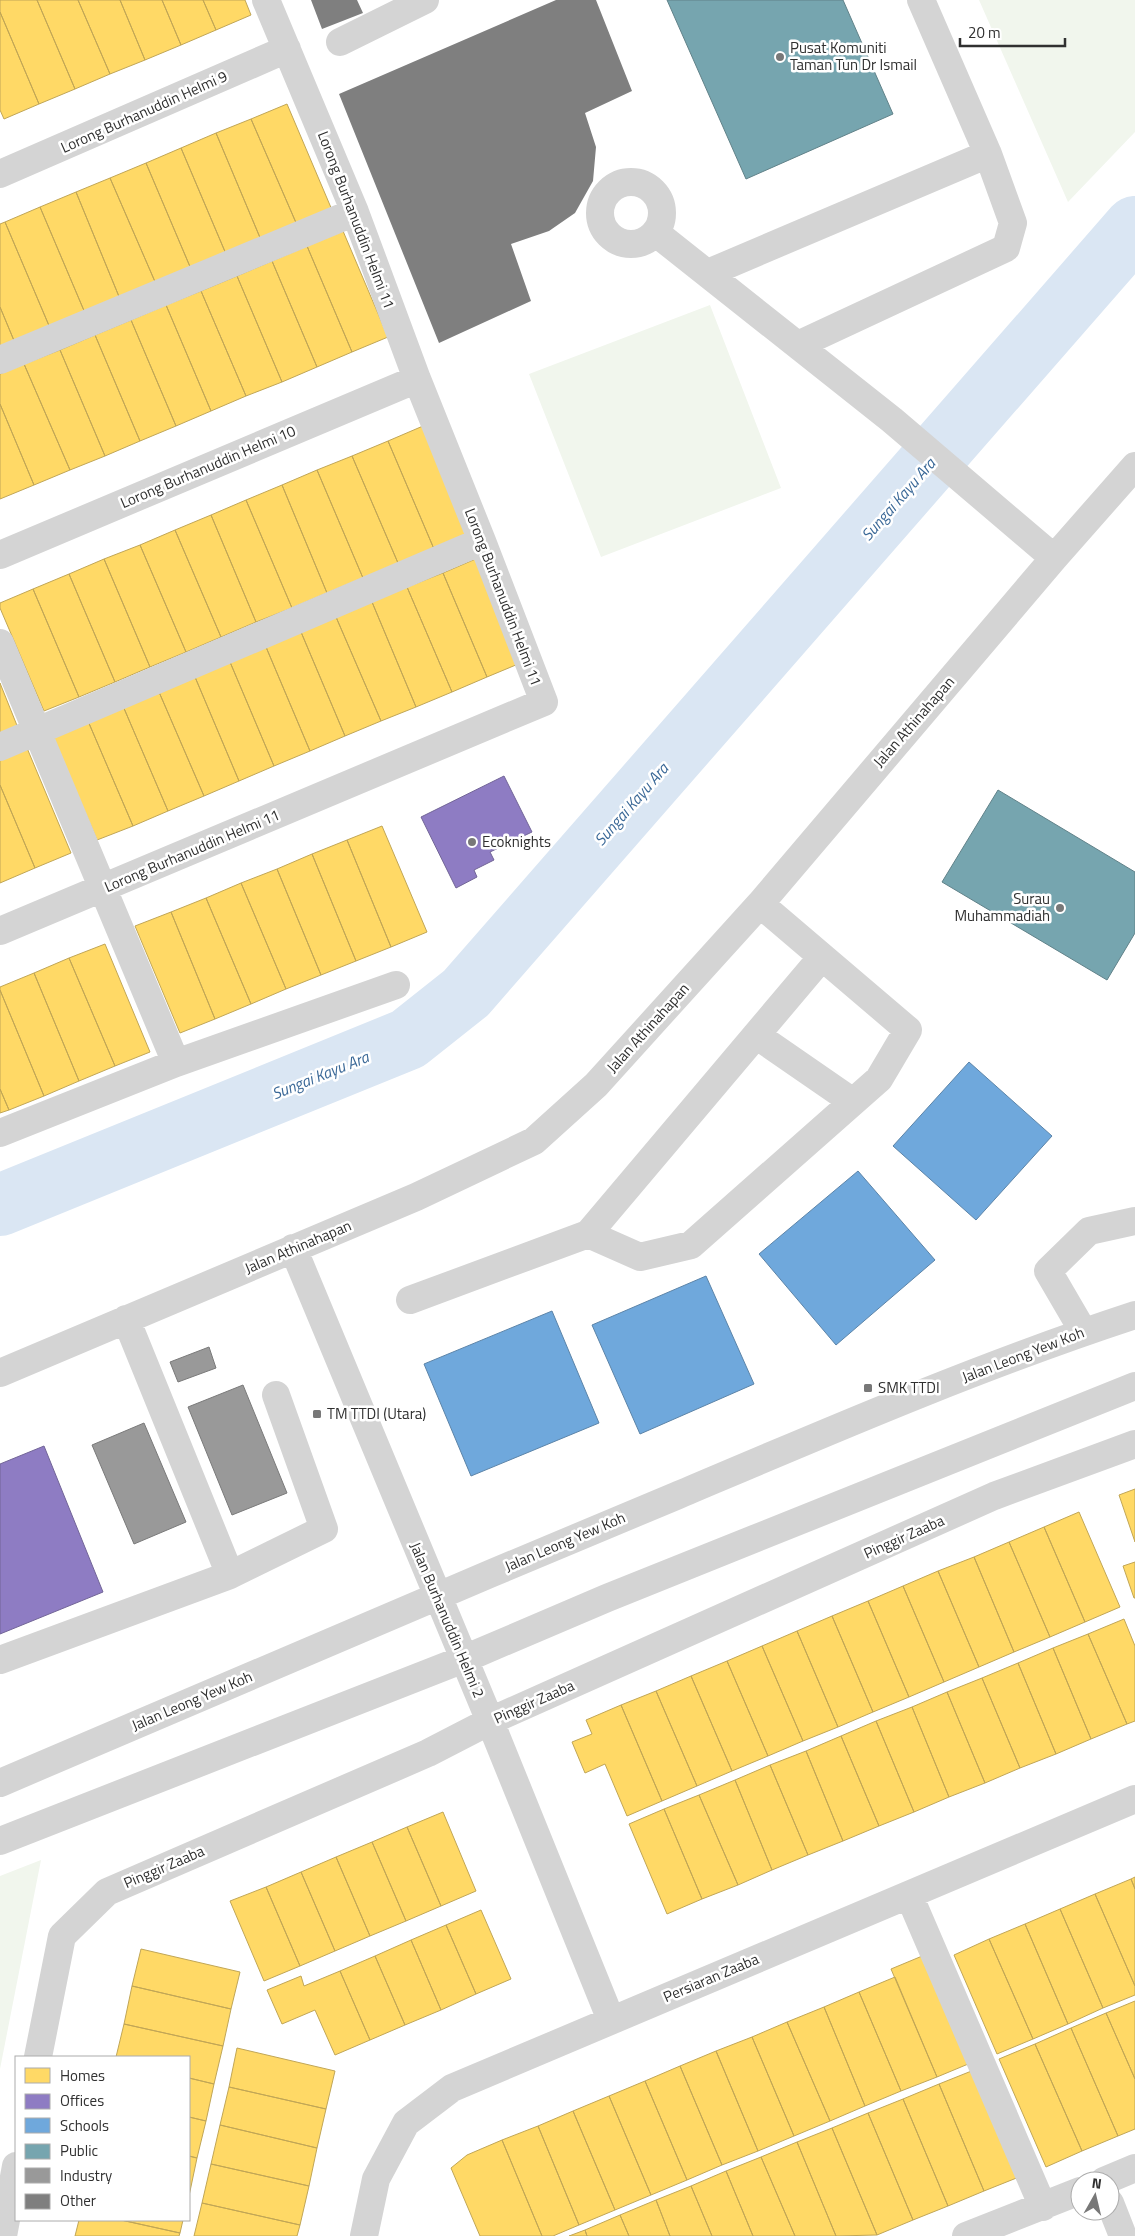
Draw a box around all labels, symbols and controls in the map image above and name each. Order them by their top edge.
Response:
scale bar [960,15,1065,47]
text: 20 m [968,21,1001,44]
place label: Pusat Komuniti Taman Tun Dr Ismail [790,36,917,76]
marker: Pusat Komuniti Taman Tun Dr Ismail [774,51,786,63]
street label: Lorong Burhanuddin Helmi 9 [57,64,231,159]
street label: Lorong Burhanuddin Helmi 11 [312,128,401,312]
street label: Lorong Burhanuddin Helmi 10 [117,419,299,514]
water label: Sungai Kayu Ara [855,452,941,546]
street label: Lorong Burhanuddin Helmi 11 [459,505,548,689]
street label: Jalan Athinahapan [868,671,960,772]
water label: Sungai Kayu Ara [588,757,674,851]
street label: Lorong Burhanuddin Helmi 11 [101,803,283,898]
place label: Ecoknights [482,830,551,853]
marker: Ecoknights [466,836,478,848]
place label: Surau Muhammadiah [954,887,1050,927]
marker: Surau Muhammadiah [1054,902,1066,914]
street label: Jalan Athinahapan [601,978,694,1078]
water label: Sungai Kayu Ara [268,1044,373,1105]
street label: Jalan Athinahapan [241,1214,355,1279]
street label: Jalan Leong Yew Koh [958,1321,1087,1388]
place label: SMK TTDI [878,1376,940,1399]
marker: SMK TTDI [862,1382,874,1394]
place label: TM TTDI (Utara) [327,1402,426,1425]
marker: TM TTDI (Utara) [311,1408,323,1420]
street label: Jalan Leong Yew Koh [501,1506,629,1577]
street label: Pinggir Zaaba [860,1508,948,1565]
street label: Jalan Burhanuddin Helmi 2 [404,1538,491,1701]
street label: Jalan Leong Yew Koh [128,1665,256,1736]
street label: Pinggir Zaaba [490,1673,578,1730]
street label: Pinggir Zaaba [120,1839,208,1894]
street label: Persiaran Zaaba [659,1947,763,2008]
legend [15,2056,190,2221]
text: Homes [60,2064,105,2087]
text: Offices [60,2089,104,2112]
text: Schools [60,2114,109,2137]
text: Public [60,2139,98,2162]
text: Industry [60,2164,112,2187]
north arrow [1070,2171,1120,2221]
text: N [1091,2172,1103,2194]
text: Other [60,2189,96,2212]

